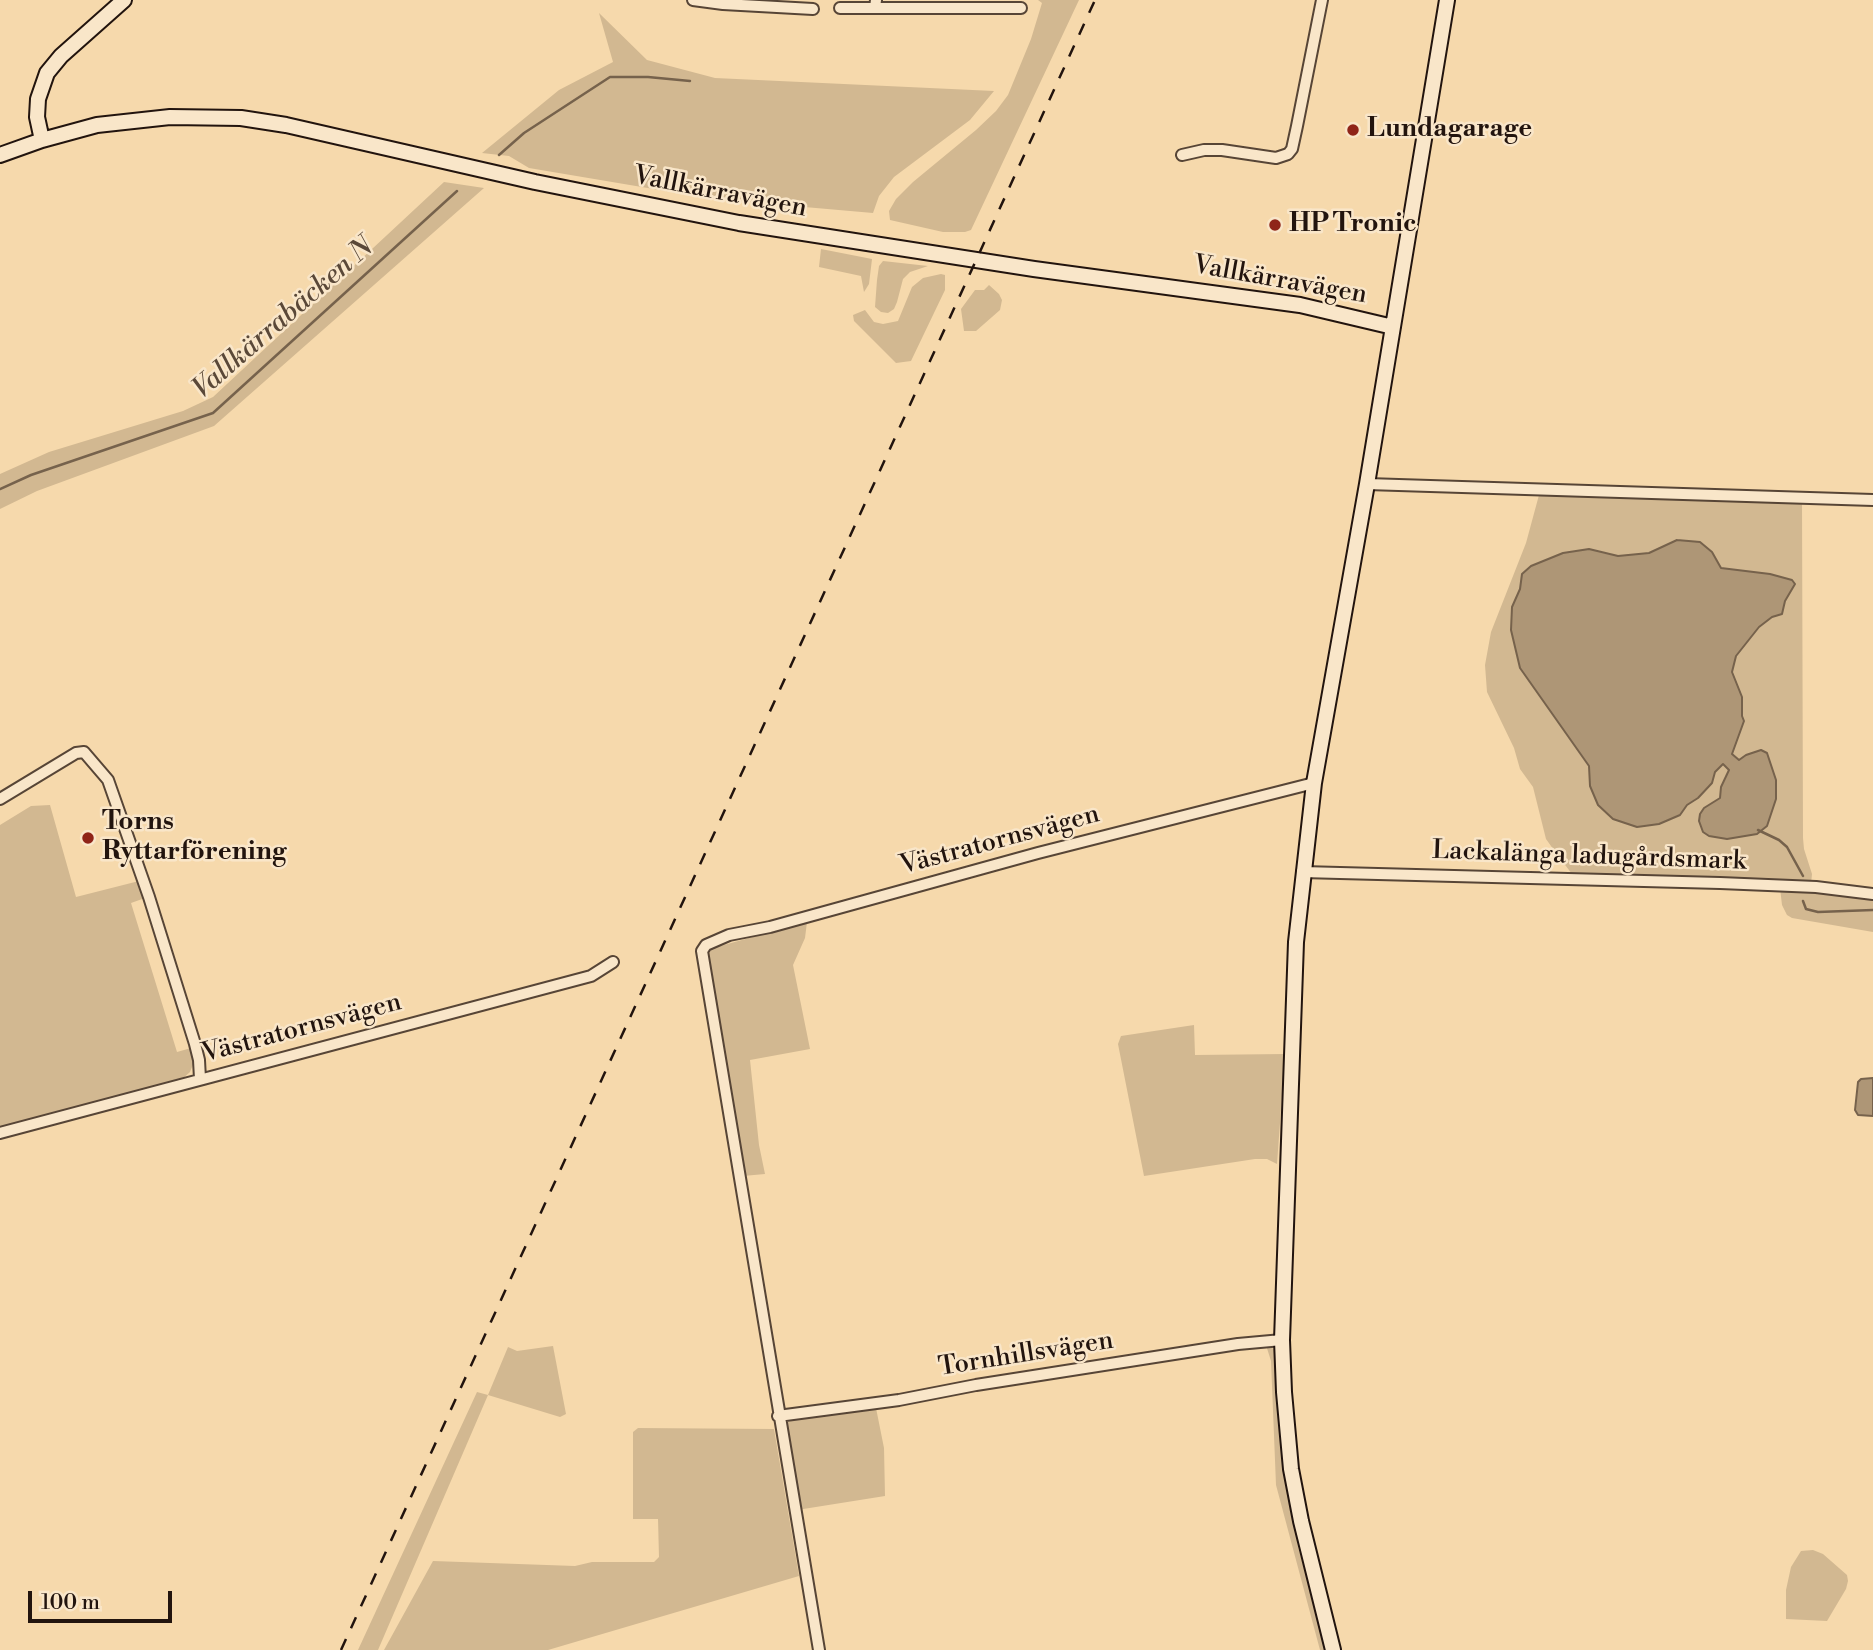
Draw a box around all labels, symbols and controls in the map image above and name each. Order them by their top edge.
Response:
place label: Lundagarage [1367,114,1532,146]
marker: Lundagarage [1345,122,1361,138]
street label: Vallkärravägen [631,161,809,225]
place label: HP Tronic [1289,209,1416,241]
marker: HP Tronic [1267,217,1283,233]
water label: Vallkärrabäcken N [187,231,381,407]
street label: Vallkärravägen [1191,250,1369,312]
street label: Västratornsvägen [897,799,1103,883]
place label: Torns Ryttarförening [102,807,287,868]
marker: Torns Ryttarförening [80,830,96,846]
street label: Lackalänga ladugårdsmark [1432,836,1746,878]
street label: Västratornsvägen [199,987,405,1071]
street label: Tornhillsvägen [936,1326,1116,1384]
scale bar [32,1576,175,1620]
text: 100 m [41,1590,100,1616]

